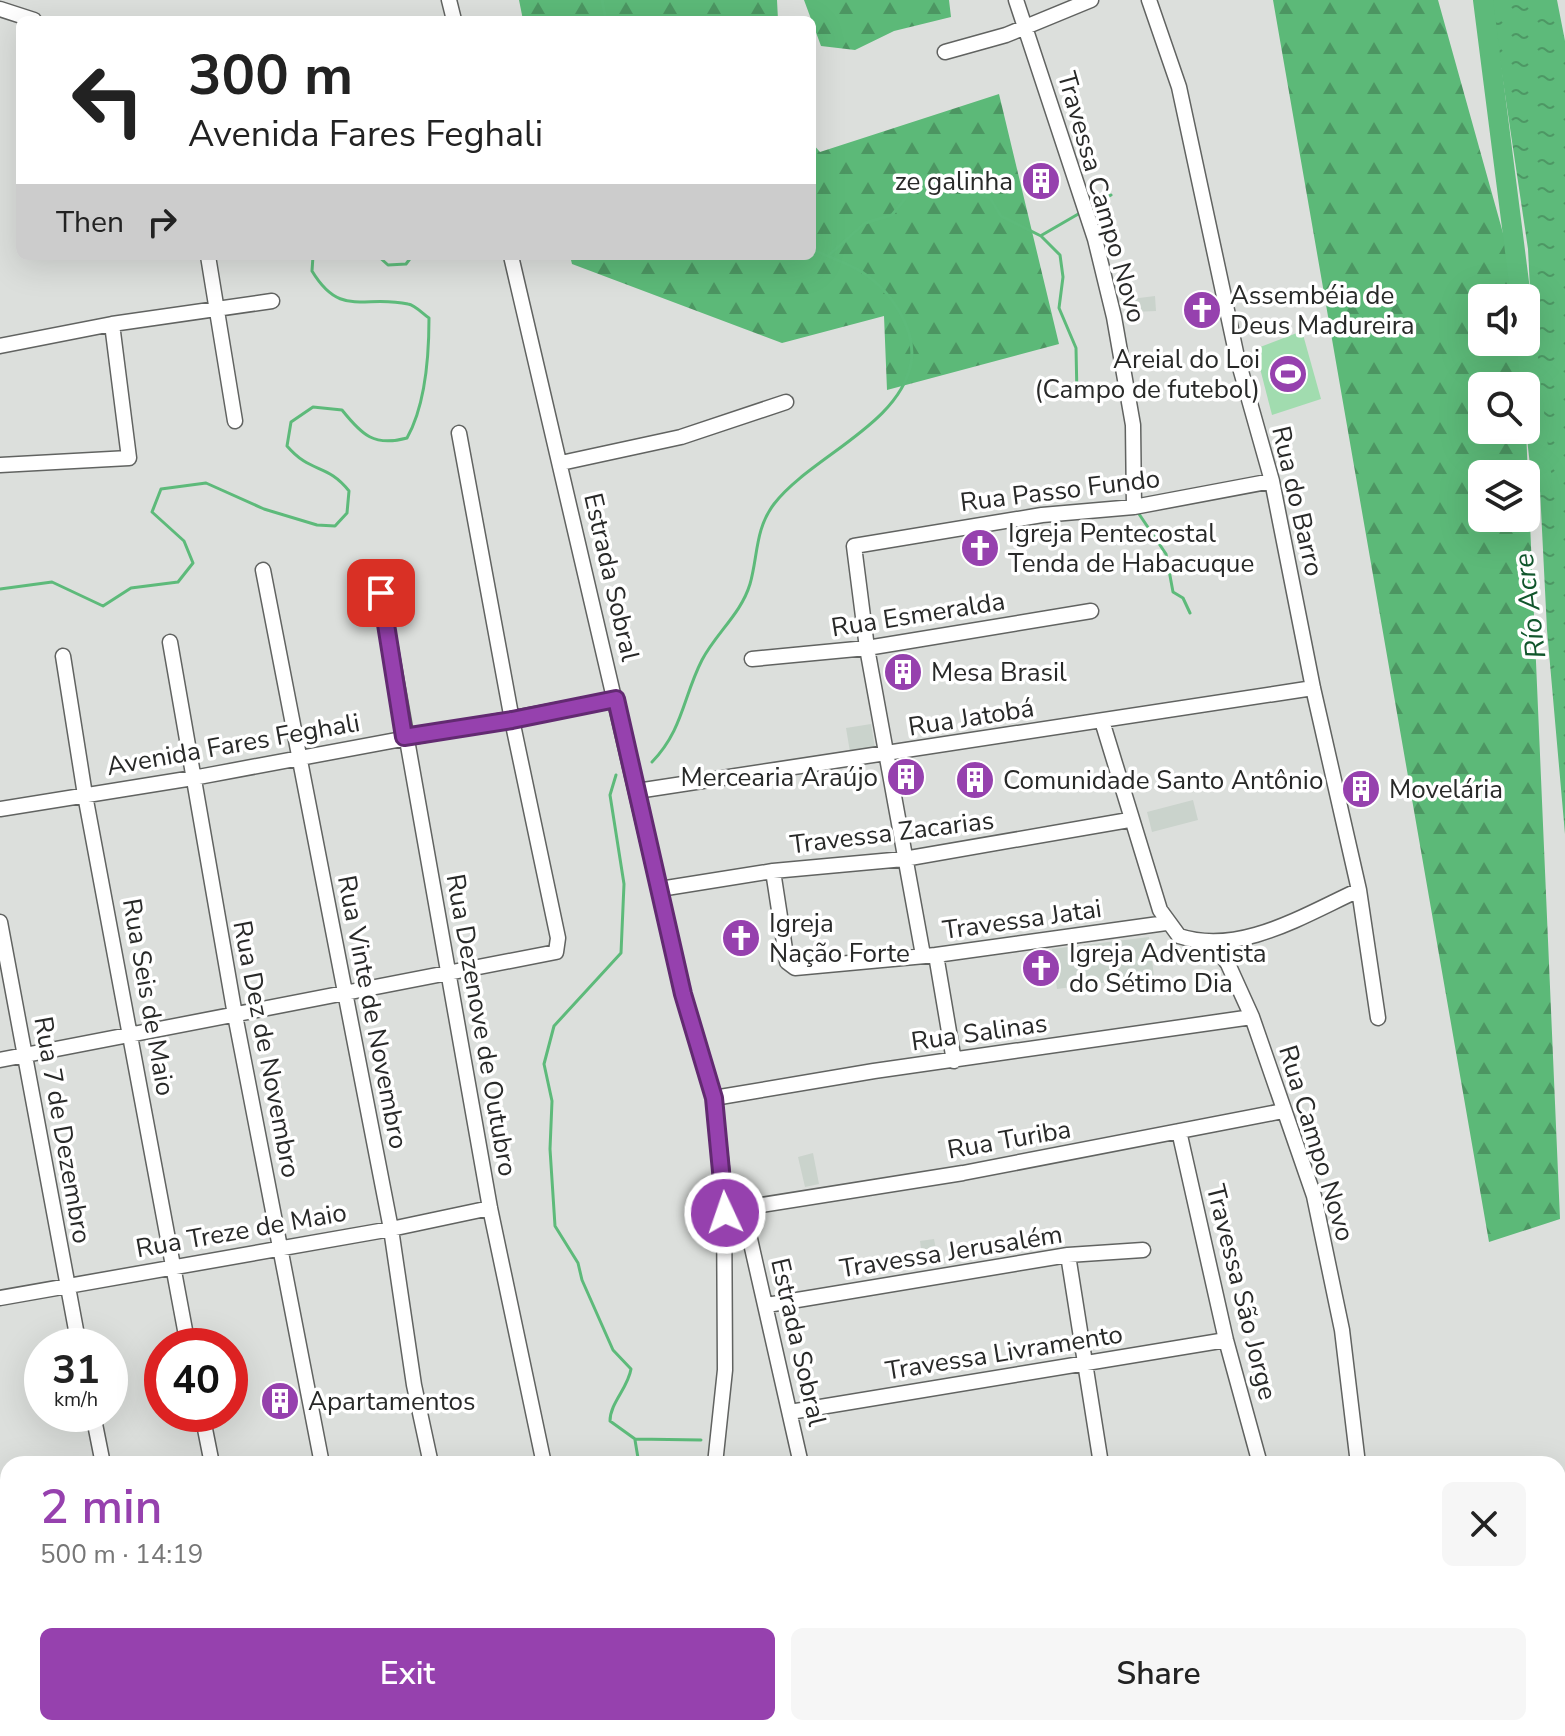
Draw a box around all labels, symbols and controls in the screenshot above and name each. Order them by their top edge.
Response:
text: 300 m [188,37,353,114]
icon: left [56,48,160,152]
street label: Travessa Campo Novo [1049,68,1154,327]
text: Avenida Fares Feghali [188,110,543,159]
building icon: ze galinha [1020,160,1062,202]
place label: ze galinha [895,164,1013,199]
icon: right [140,200,184,244]
text: Then [56,202,124,243]
place label: Assembéia de Deus Madureira [1230,278,1415,343]
map controls [1468,284,1540,532]
button: sound [1468,284,1540,356]
church icon: Assembéia de Deus Madureira [1181,289,1223,331]
place label: Areial do Loi (Campo de futebol) [1035,342,1260,407]
sports icon: Areial do Loi (Campo de futebol) [1267,353,1309,395]
button: search [1468,372,1540,444]
street label: Rua do Barro [1263,423,1332,580]
button: layers [1468,460,1540,532]
street label: Rua Passo Fundo [958,461,1162,520]
street label: Estrada Sobral [575,490,648,665]
place label: Igreja Pentecostal Tenda de Habacuque [1008,516,1254,581]
church icon: Igreja Pentecostal Tenda de Habacuque [959,527,1001,569]
water label: Río Acre [1505,551,1555,661]
pin [347,559,415,627]
icon: arrive [359,571,403,615]
street label: Rua Esmeralda [829,583,1007,646]
building icon: Mesa Brasil [882,651,924,693]
place label: Mesa Brasil [931,655,1067,690]
street label: Rua Jatobá [906,690,1037,745]
street label: Avenida Fares Feghali [104,705,362,784]
building icon: Mercearia Araújo [885,756,927,798]
building icon: Comunidade Santo Antônio [954,759,996,801]
place label: Mercearia Araújo [681,760,878,795]
place label: Comunidade Santo Antônio [1003,763,1323,798]
building icon: Movelária [1340,768,1382,810]
place label: Movelária [1389,772,1503,807]
street label: Travessa Zacarias [788,803,996,862]
street label: Rua Dezenove de Outubro [438,871,525,1179]
street label: Rua Vinte de Novembro [329,872,416,1152]
street label: Travessa Jatai [940,891,1104,948]
street label: Rua Seis de Maio [114,896,183,1098]
place label: Igreja Nação Forte [769,906,910,971]
street label: Rua Dez de Novembro [224,917,309,1181]
church icon: Igreja Nação Forte [720,917,762,959]
place label: Igreja Adventista do Sétimo Dia [1069,936,1267,1001]
church icon: Igreja Adventista do Sétimo Dia [1020,947,1062,989]
street label: Rua Salinas [909,1006,1049,1059]
street label: Rua 7 de Dezembro [25,1014,100,1246]
street label: Rua Campo Novo [1270,1041,1363,1245]
street label: Rua Turiba [944,1111,1074,1168]
position arrow [683,1171,767,1255]
street label: Travessa São Jorge [1198,1181,1285,1404]
street label: Rua Treze de Maio [133,1195,349,1266]
street label: Travessa Jerusalém [837,1217,1065,1286]
street label: Estrada Sobral [762,1255,835,1430]
street label: Travessa Livramento [883,1316,1125,1389]
speed limit sign: 40 [144,1328,248,1432]
text: 31 [52,1343,100,1397]
building icon: Apartamentos [259,1380,301,1422]
place label: Apartamentos [308,1384,476,1419]
text: km/h [54,1386,98,1413]
text: 2 min [40,1474,162,1540]
button: close [1442,1482,1526,1566]
text: 500 m · 14:19 [40,1537,203,1572]
button: Exit [40,1628,775,1720]
button: Share [791,1628,1526,1720]

